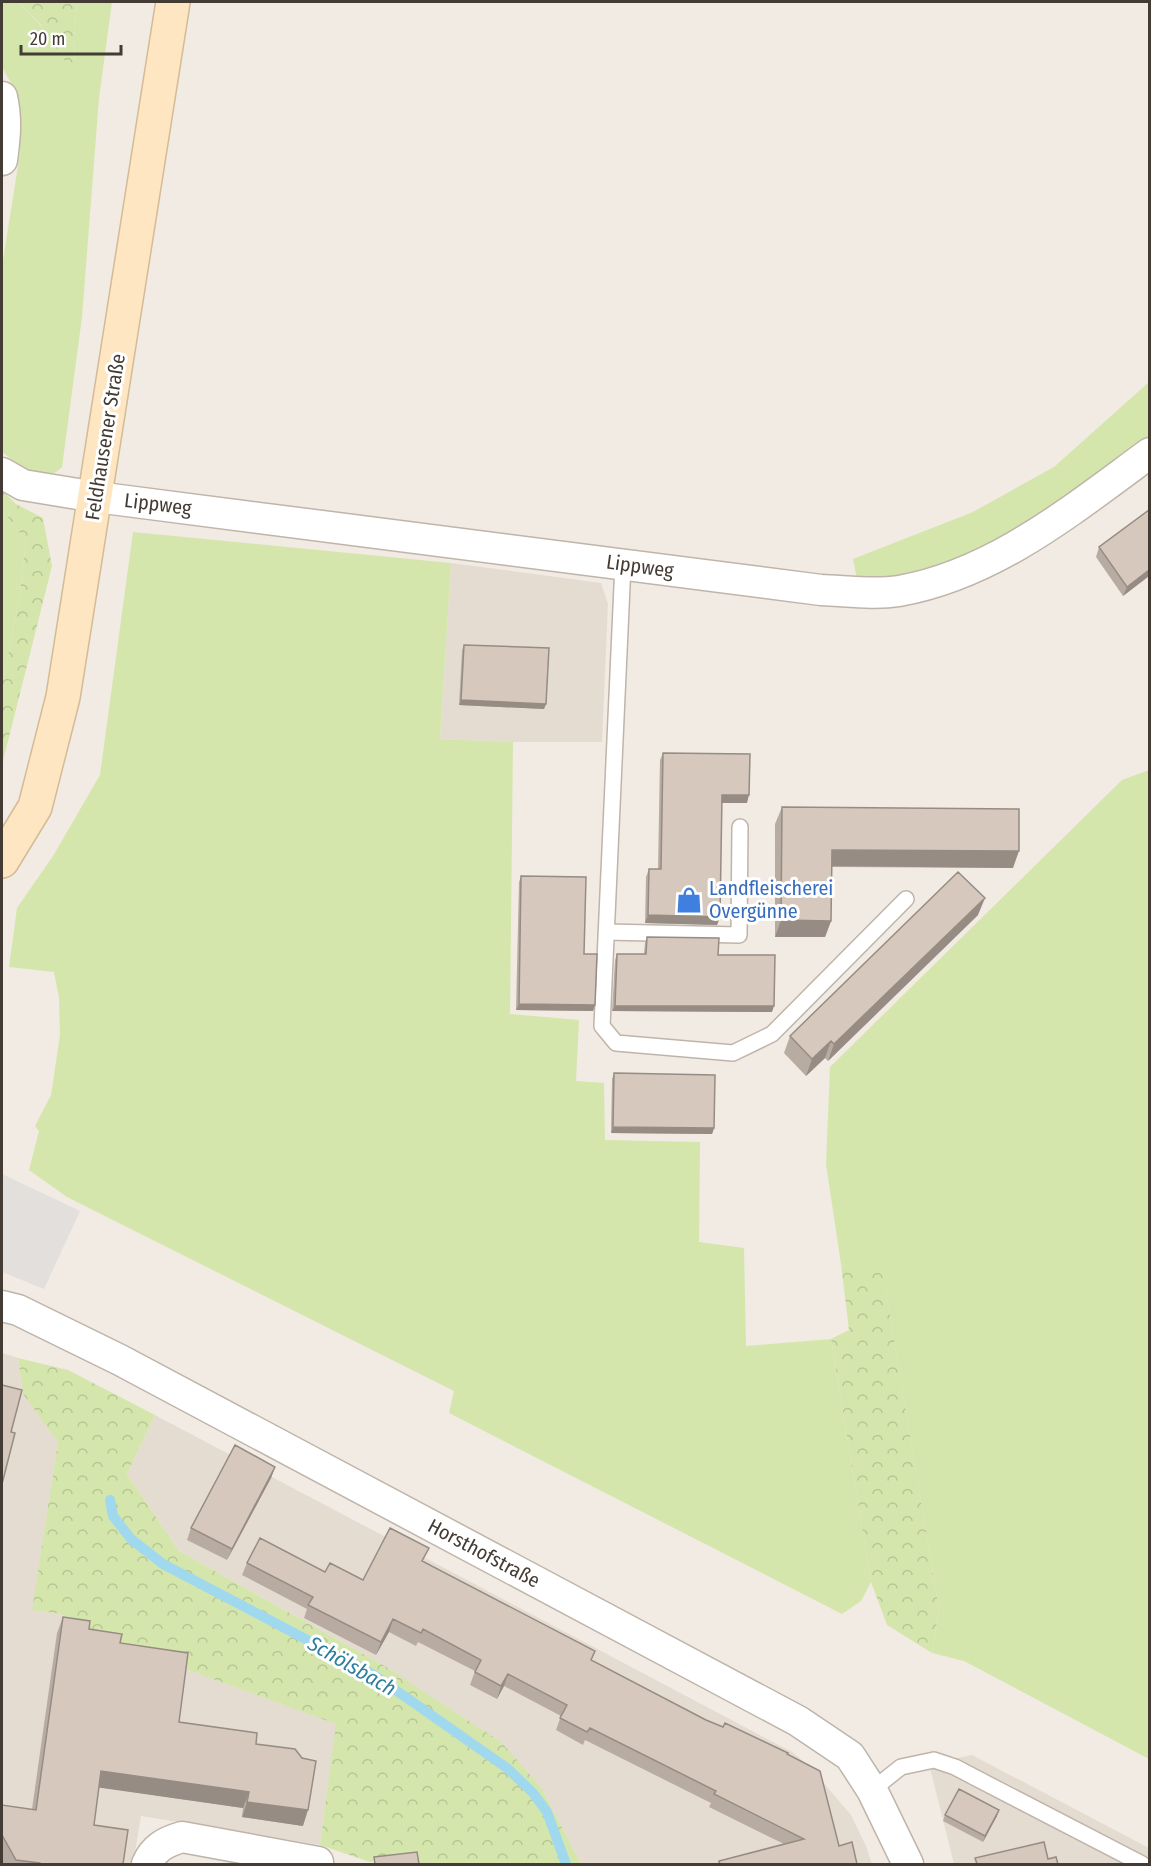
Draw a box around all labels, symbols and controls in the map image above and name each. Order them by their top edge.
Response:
scale bar [21,18,122,56]
text: 20 m [30,28,65,50]
street label: Feldhausener Straße [80,352,130,522]
street label: Lippweg [123,488,194,520]
street label: Lippweg [605,549,676,583]
place label: Landfleischerei Overgünne [709,876,833,923]
shop icon: Landfleischerei Overgünne [674,885,704,915]
street label: Horsthofstraße [424,1513,544,1593]
water label: Schölsbach [302,1630,401,1702]

